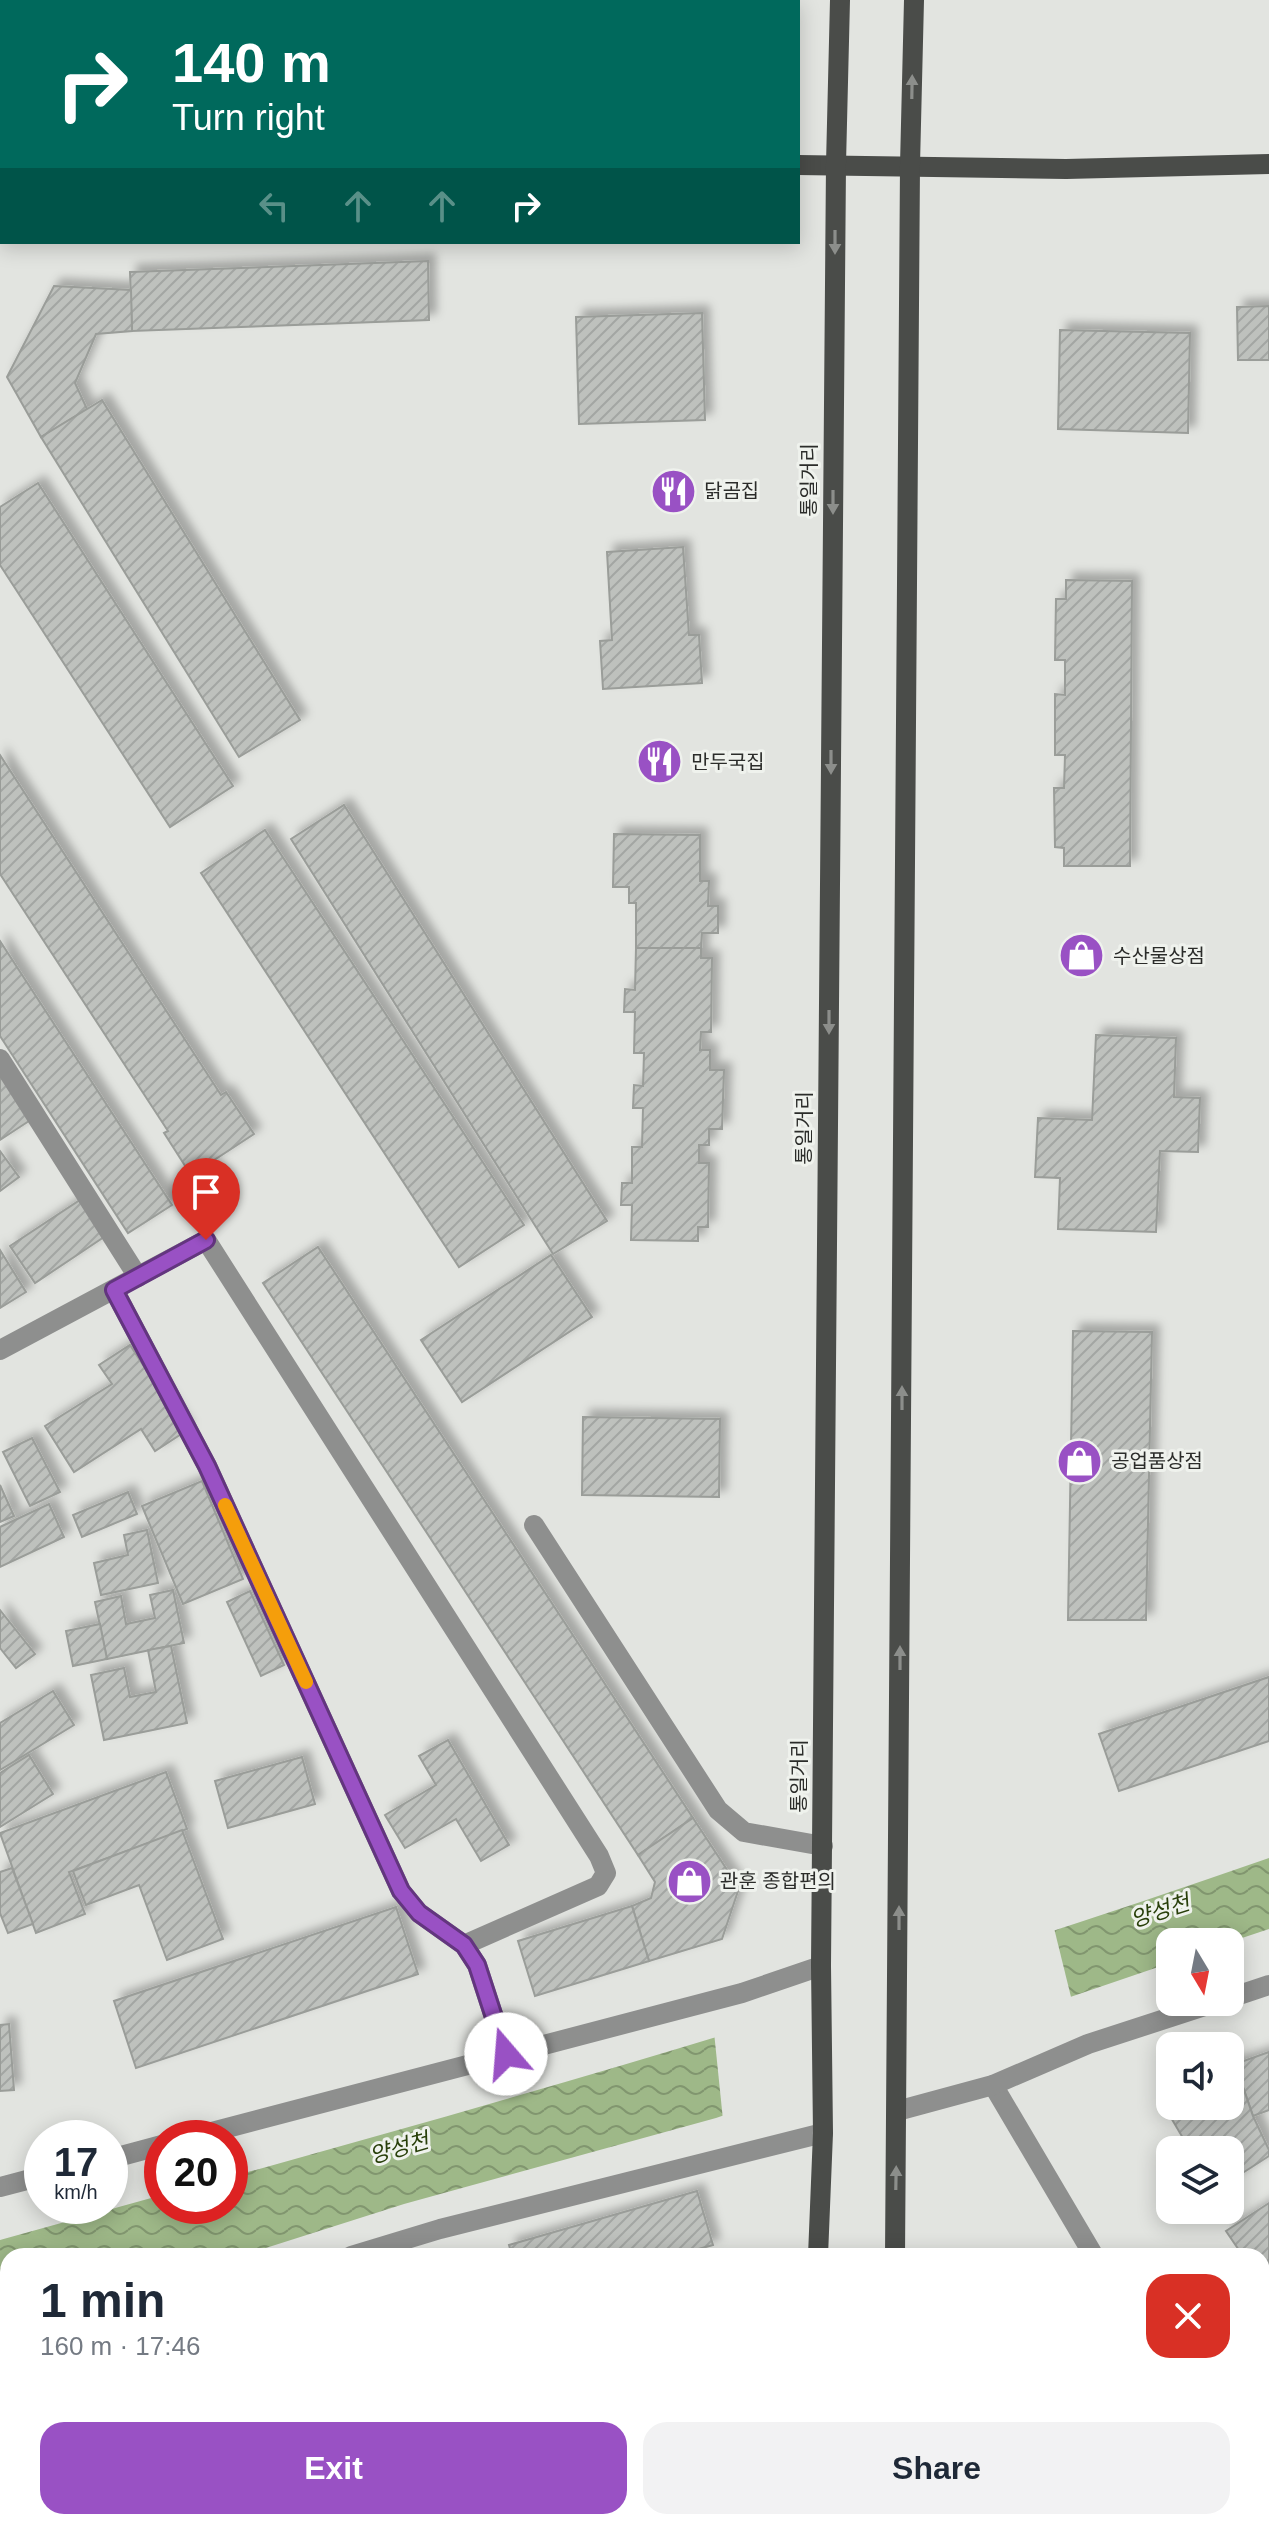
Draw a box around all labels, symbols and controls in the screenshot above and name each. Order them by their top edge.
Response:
text: 140 m [172,31,331,94]
icon: right [40,32,144,136]
one-way arrow [906,74,919,99]
text: Turn right [172,97,325,138]
icon: left [252,184,296,228]
icon: ahead [336,184,380,228]
icon: ahead [420,184,464,228]
icon: right [504,184,548,228]
one-way arrow [829,230,841,255]
street label: 통일거리 [798,443,820,517]
restaurant icon: 닭곰집 [649,467,697,515]
place label: 닭곰집 [704,480,759,502]
one-way arrow [827,490,839,515]
restaurant icon: 만두국집 [636,738,684,786]
one-way arrow [825,750,837,775]
place label: 만두국집 [691,751,765,773]
shop icon: 수산물상점 [1058,932,1106,980]
place label: 수산물상점 [1113,945,1205,967]
one-way arrow [823,1010,835,1035]
street label: 통일거리 [793,1091,815,1165]
pin [172,1158,240,1240]
icon: arrive [184,1170,228,1214]
one-way arrow [896,1385,908,1410]
shop icon: 공업품상점 [1056,1437,1104,1485]
place label: 공업품상점 [1111,1450,1203,1472]
one-way arrow [894,1645,906,1670]
street label: 통일거리 [788,1739,810,1813]
shop icon: 관훈 종합편의 [665,1857,713,1905]
place label: 관훈 종합편의 [720,1870,836,1892]
water label: 양성천 [1127,1889,1195,1932]
one-way arrow [893,1905,905,1930]
north arrow [1156,1928,1244,2016]
map controls [1156,1928,1244,2224]
position arrow [464,2012,548,2096]
button: sound [1156,2032,1244,2120]
speed limit sign: 20 [144,2120,248,2224]
water label: 양성천 [366,2127,434,2168]
button: layers [1156,2136,1244,2224]
text: 17 [54,2140,98,2184]
one-way arrow [890,2165,902,2190]
text: km/h [54,2181,98,2203]
text: 1 min [40,2274,165,2327]
button: close [1146,2274,1230,2358]
text: 160 m · 17:46 [40,2331,200,2361]
button: Exit [40,2422,627,2514]
button: Share [643,2422,1230,2514]

